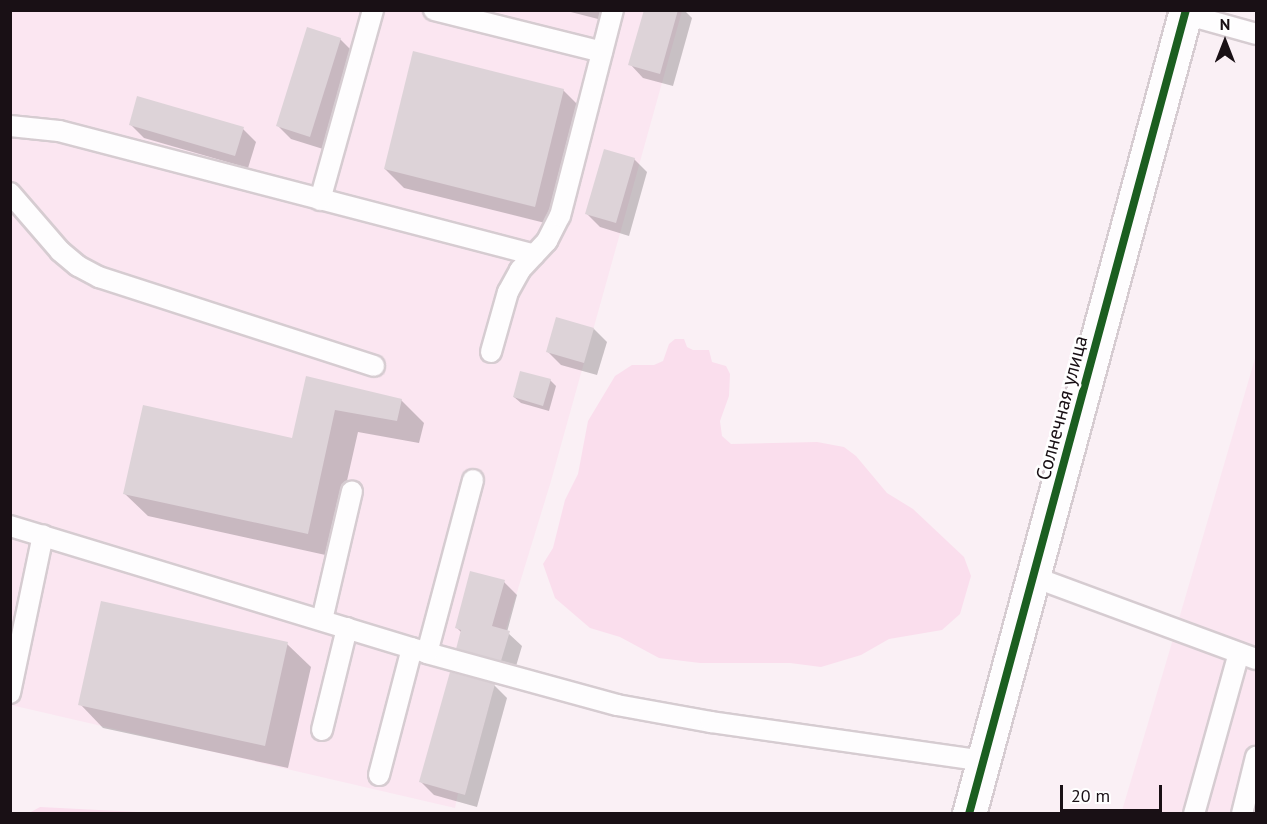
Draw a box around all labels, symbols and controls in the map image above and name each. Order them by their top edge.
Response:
north arrow [1195,12,1255,72]
text: N [1220,14,1230,34]
street label: Солнечная улица [1031,333,1093,483]
scale bar [1063,773,1165,811]
text: 20 m [1071,784,1110,807]

